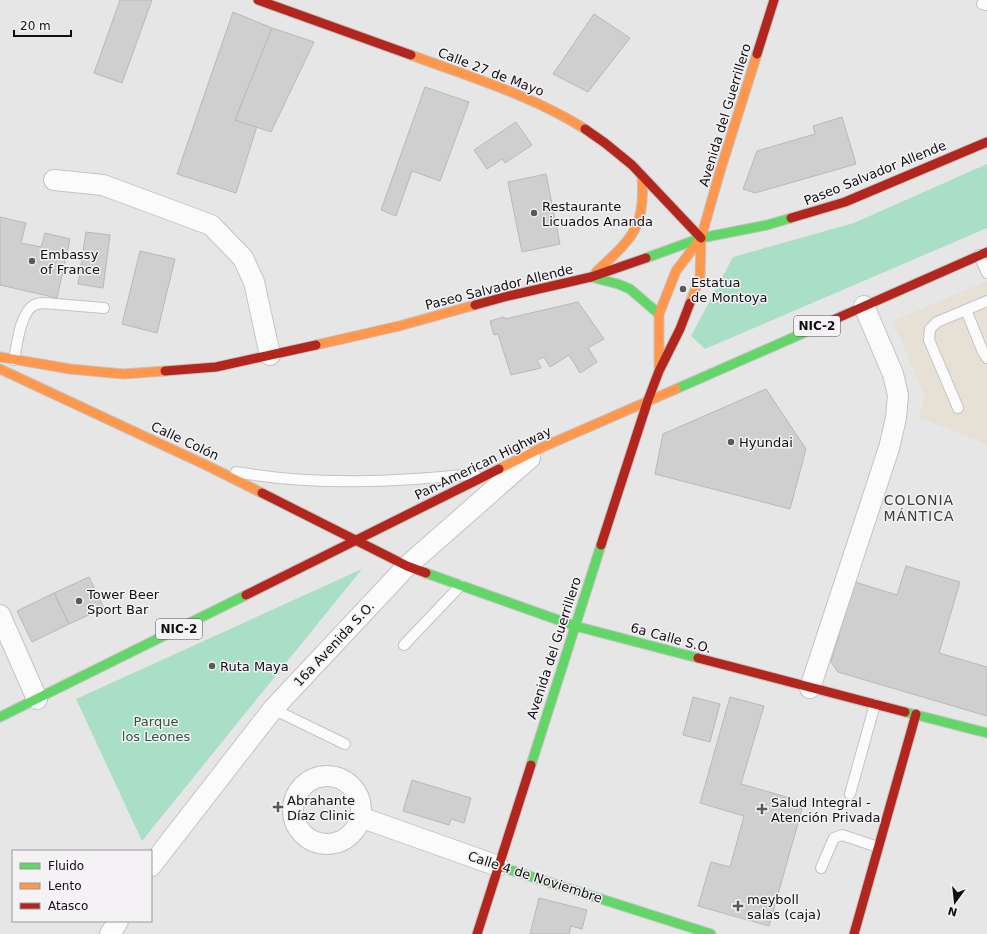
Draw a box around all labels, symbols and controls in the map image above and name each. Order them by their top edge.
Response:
scale bar [14,12,71,38]
text: 20 m [20,19,51,33]
street label: Avenida del Guerrillero [696,42,754,188]
street label: Calle 27 de Mayo [436,45,546,99]
street label: Paseo Salvador Allende [802,138,948,208]
place label: Restaurante Licuados Ananda [542,199,653,229]
marker: Restaurante Licuados Ananda [529,208,539,218]
place label: Embassy of France [40,247,100,277]
marker: Embassy of France [27,256,37,266]
street label: Paseo Salvador Allende [424,261,574,313]
place label: Estatua de Montoya [691,275,768,305]
marker: Estatua de Montoya [678,284,688,294]
road number: NIC-2 [794,316,840,336]
street label: Calle Colón [149,419,221,463]
street label: Pan-American Highway [412,423,554,503]
place label: Hyundai [739,435,793,450]
marker: Hyundai [726,437,736,447]
district label: COLONIA MÁNTICA [883,492,955,524]
street label: Avenida del Guerrillero [524,575,584,721]
place label: Tower Beer Sport Bar [86,587,160,617]
marker: Tower Beer Sport Bar [74,596,84,606]
street label: 16a Avenida S.O. [291,598,377,690]
road number: NIC-2 [156,619,202,639]
street label: 6a Calle S.O. [629,620,713,656]
place label: Ruta Maya [220,659,289,674]
marker: Ruta Maya [207,661,217,671]
park label: Parque los Leones [122,714,190,744]
place label: Abrahante Díaz Clinic [287,793,355,823]
place label: Salud Integral - Atención Privada [771,795,881,825]
marker: Abrahante Díaz Clinic [272,801,284,813]
marker: Salud Integral - Atención Privada [756,803,768,815]
street label: Calle 4 de Noviembre [466,848,604,906]
legend [12,850,152,922]
text: Fluido [48,859,84,873]
text: Lento [48,879,82,893]
north arrow [935,882,975,922]
place label: meyboll salas (caja) [747,892,821,922]
text: Atasco [48,899,88,913]
marker: meyboll salas (caja) [732,900,744,912]
text: N [946,904,959,919]

